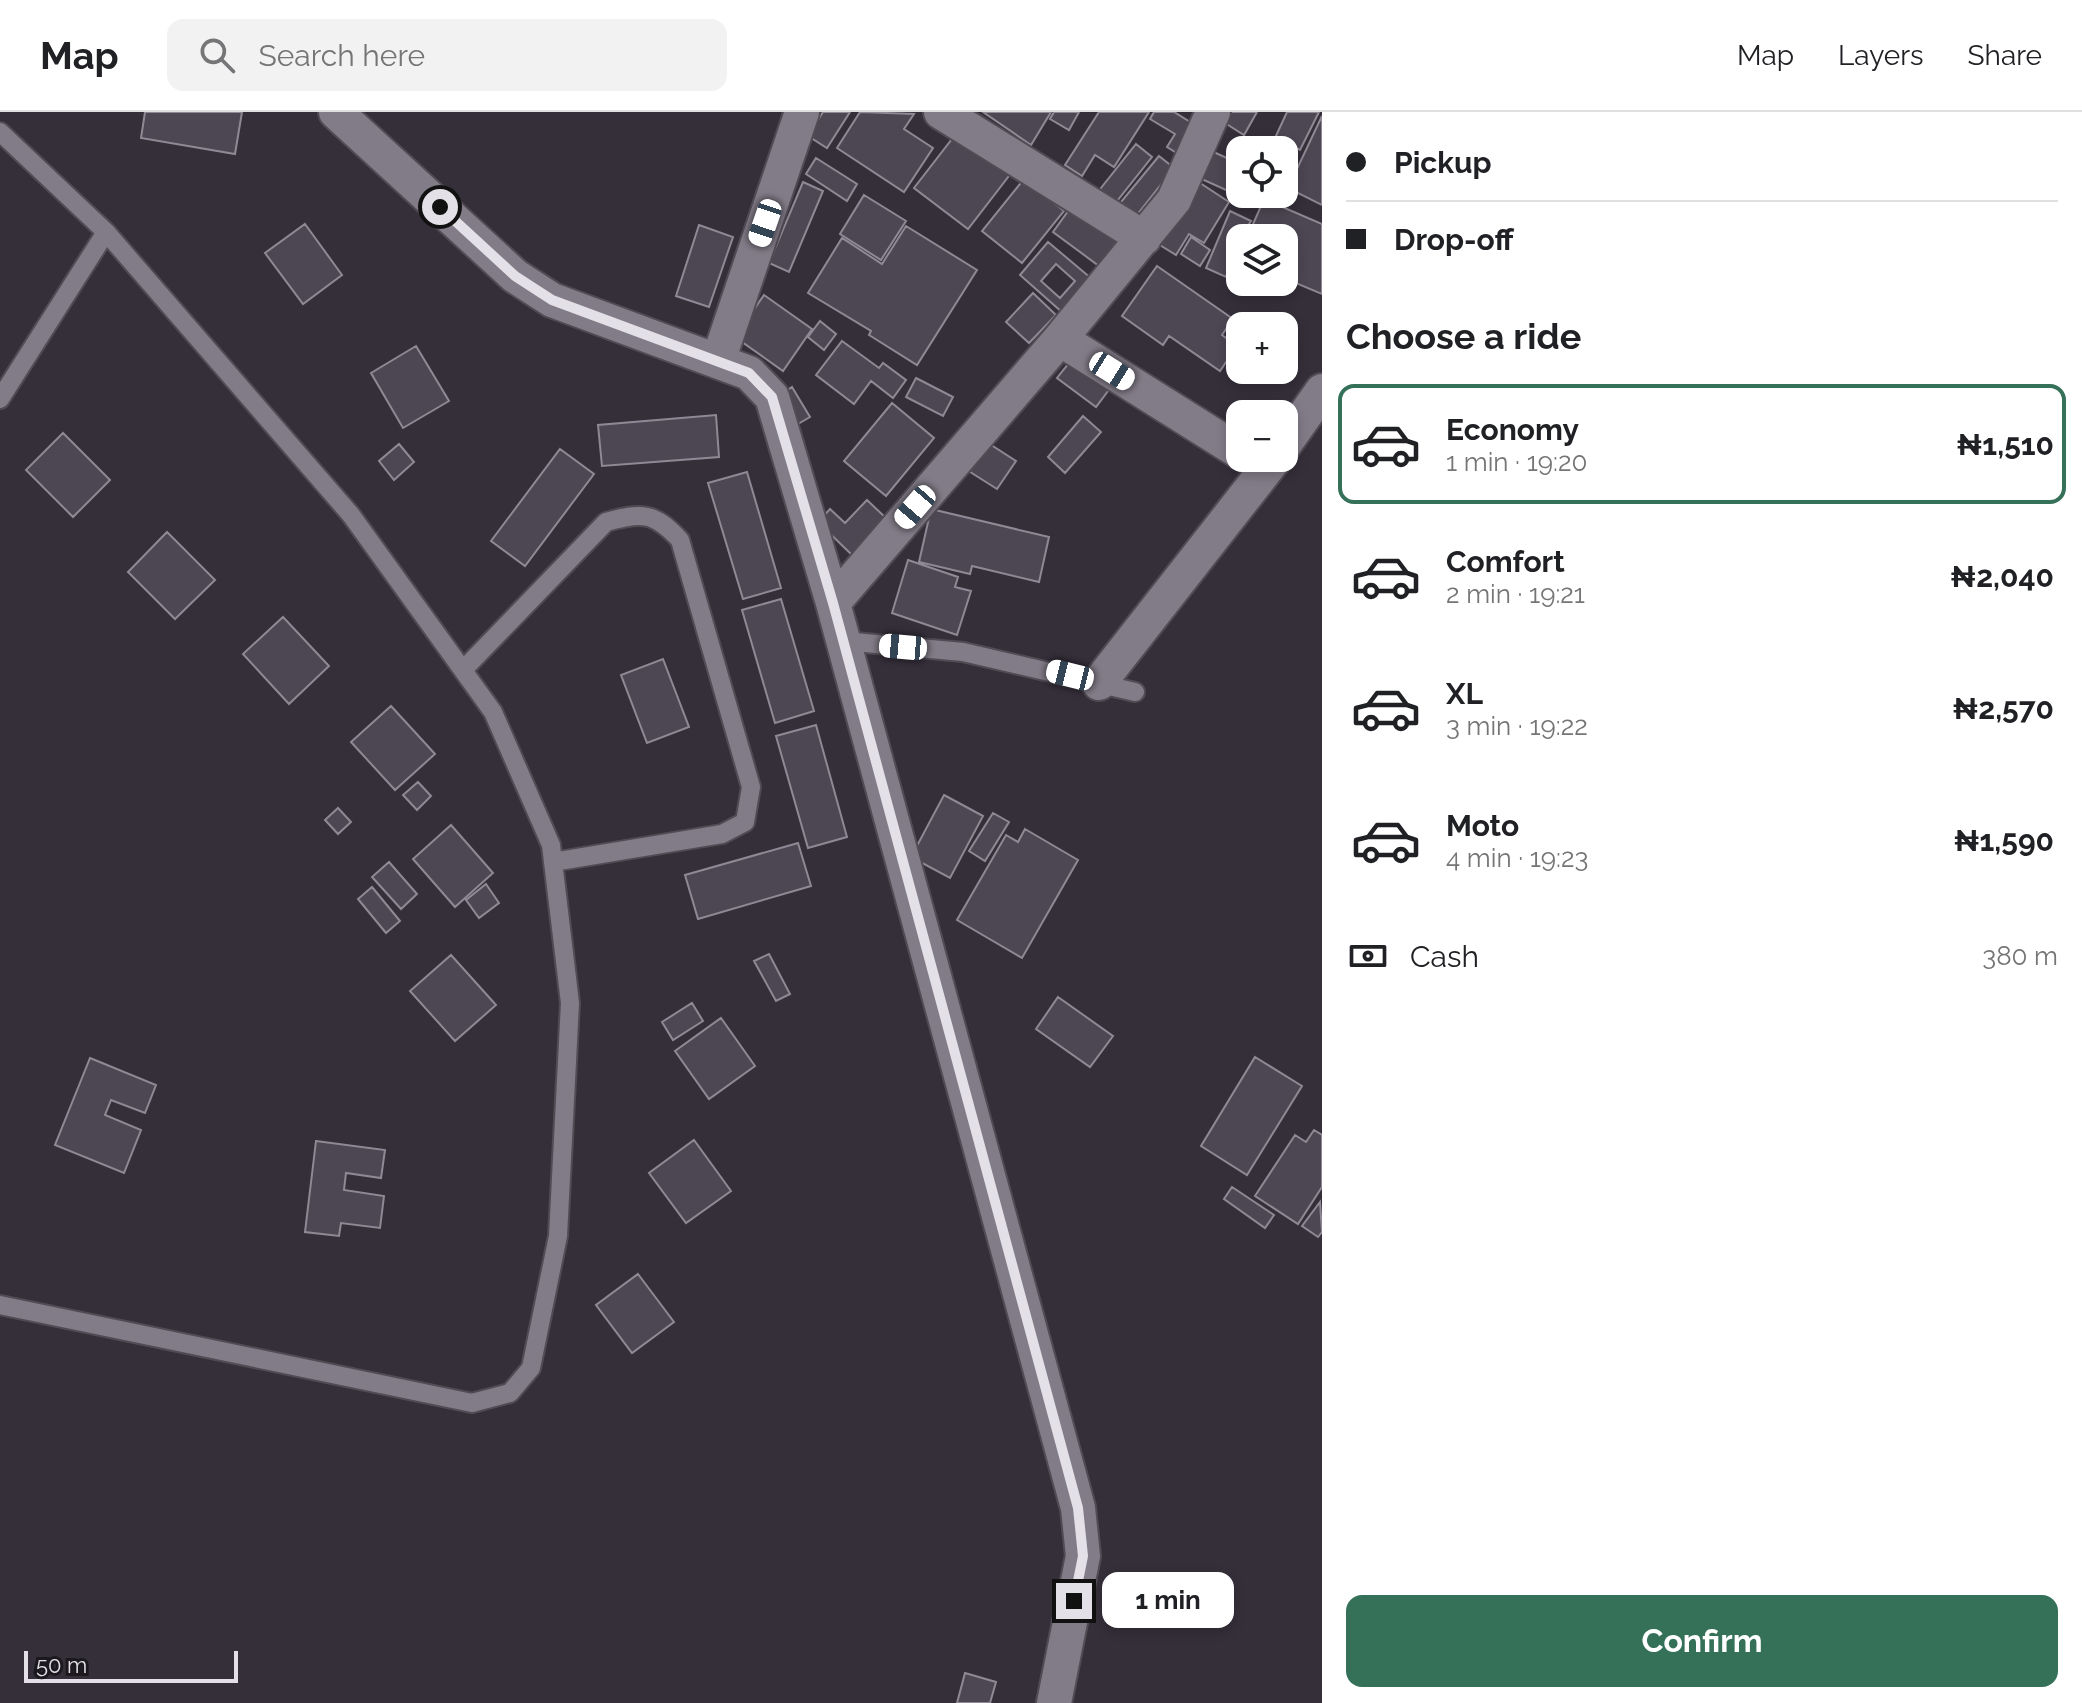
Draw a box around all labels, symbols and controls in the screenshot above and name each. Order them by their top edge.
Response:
search box [167,19,727,91]
text: Map [40,33,119,78]
icon: search [195,33,239,77]
text: Search here [259,38,425,73]
text: Map [1737,39,1794,72]
text: Layers [1838,39,1924,72]
text: Share [1968,39,2042,72]
map controls [1226,136,1298,472]
button: locate [1226,136,1298,208]
text: Pickup [1394,145,1492,180]
route start [422,189,458,225]
car [746,196,784,250]
text: Drop-off [1394,222,1514,257]
button: layers [1226,224,1298,296]
button: + [1226,312,1298,384]
text: Choose a ride [1346,315,1581,357]
car [1085,348,1139,394]
button: − [1226,400,1298,472]
icon: car [1350,408,1422,480]
text: Economy [1446,412,1579,447]
text: ₦1,510 [1957,427,2054,462]
text: 1 min · 19:20 [1446,447,1587,477]
car [890,481,940,533]
icon: car [1350,540,1422,612]
text: Comfort [1446,544,1565,579]
text: ₦2,040 [1950,559,2054,594]
text: 2 min · 19:21 [1446,579,1585,609]
car [878,633,928,661]
car [1044,658,1096,692]
icon: car [1350,672,1422,744]
text: XL [1446,676,1483,711]
text: ₦2,570 [1952,691,2054,726]
text: 3 min · 19:22 [1446,711,1588,741]
icon: car [1350,804,1422,876]
text: Moto [1446,808,1519,843]
text: ₦1,590 [1954,823,2054,858]
text: 4 min · 19:23 [1446,843,1588,873]
icon: cash [1346,934,1390,978]
text: Cash [1410,939,1479,974]
text: 380 m [1982,941,2058,971]
callout: 1 min [1102,1573,1234,1629]
route end [1056,1583,1092,1619]
text: 1 min [1135,1585,1201,1615]
button: Confirm [1346,1595,2058,1687]
scale bar [24,1647,238,1683]
text: 50 m [36,1652,87,1678]

